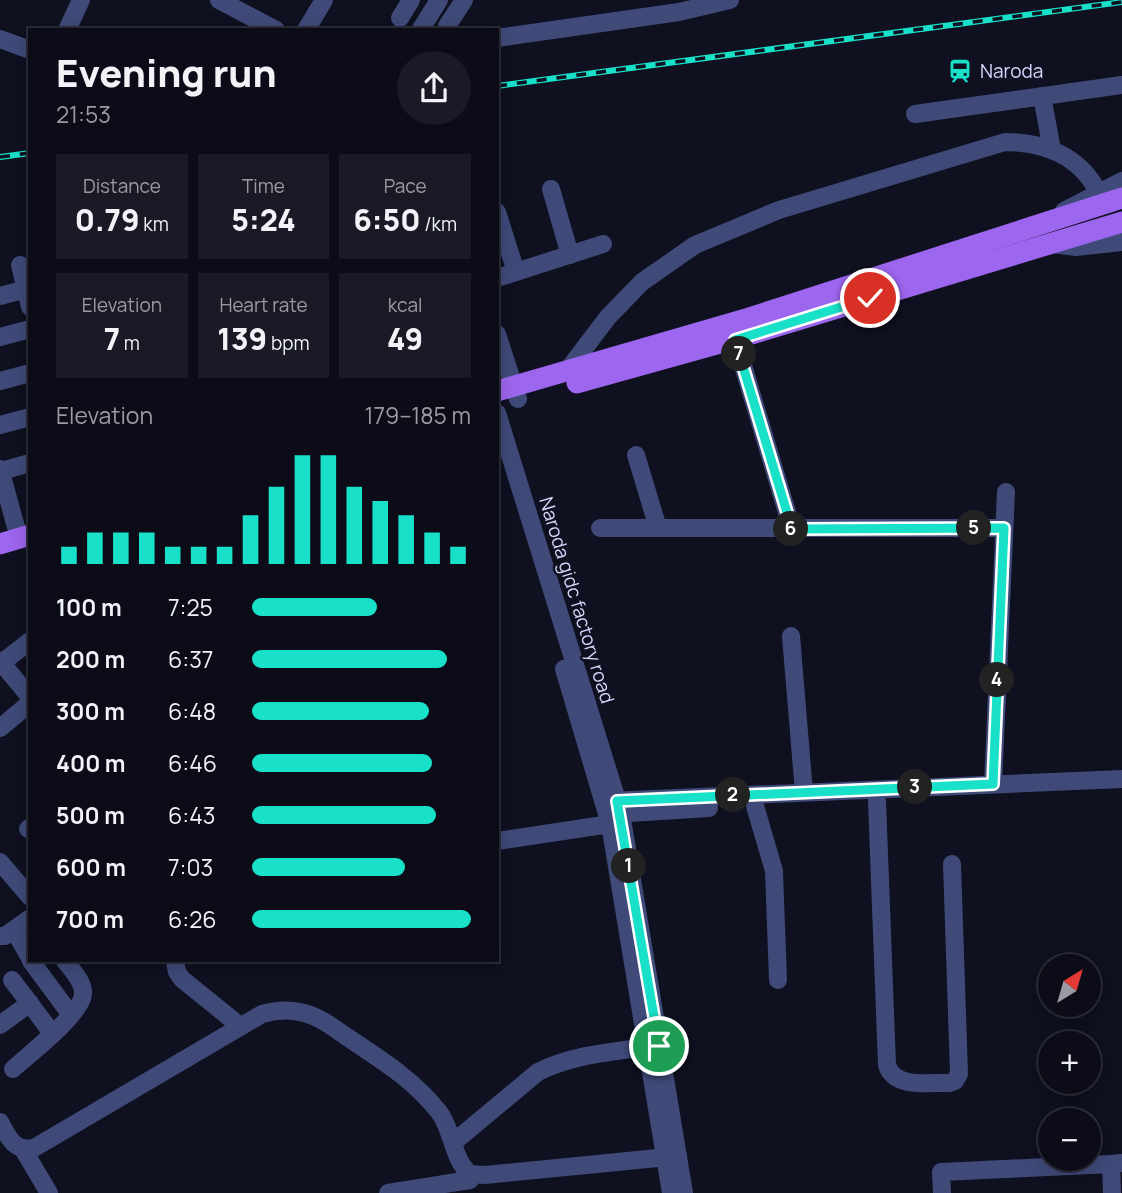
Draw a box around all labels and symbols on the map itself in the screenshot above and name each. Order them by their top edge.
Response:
station icon: Naroda [946,57,974,85]
place label: Naroda [980,58,1043,84]
pin [840,268,900,328]
pin: 7 [722,336,756,372]
street label: Naroda gidc factory road [533,494,621,706]
pin: 5 [956,510,992,546]
pin: 6 [774,512,808,546]
pin: 4 [979,662,1014,698]
pin: 3 [898,770,932,804]
pin: 2 [716,778,750,812]
pin: 1 [612,848,646,884]
north arrow [1038,954,1101,1017]
pin [629,1016,689,1076]

